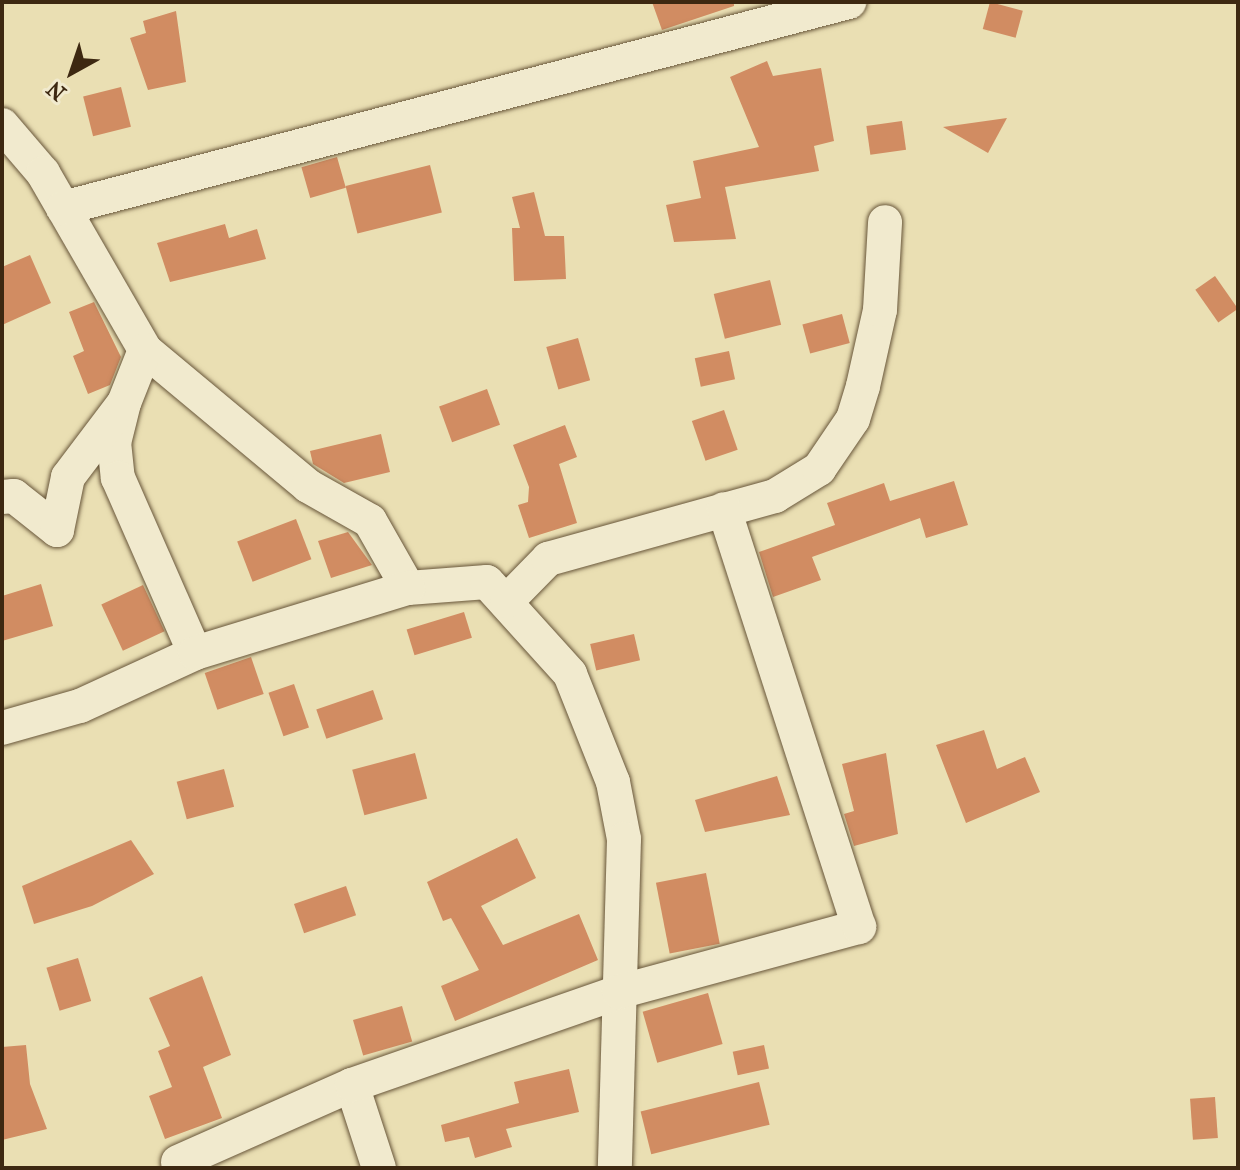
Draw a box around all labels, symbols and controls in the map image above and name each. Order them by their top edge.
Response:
north arrow [32,32,112,112]
text: N [42,75,71,106]

